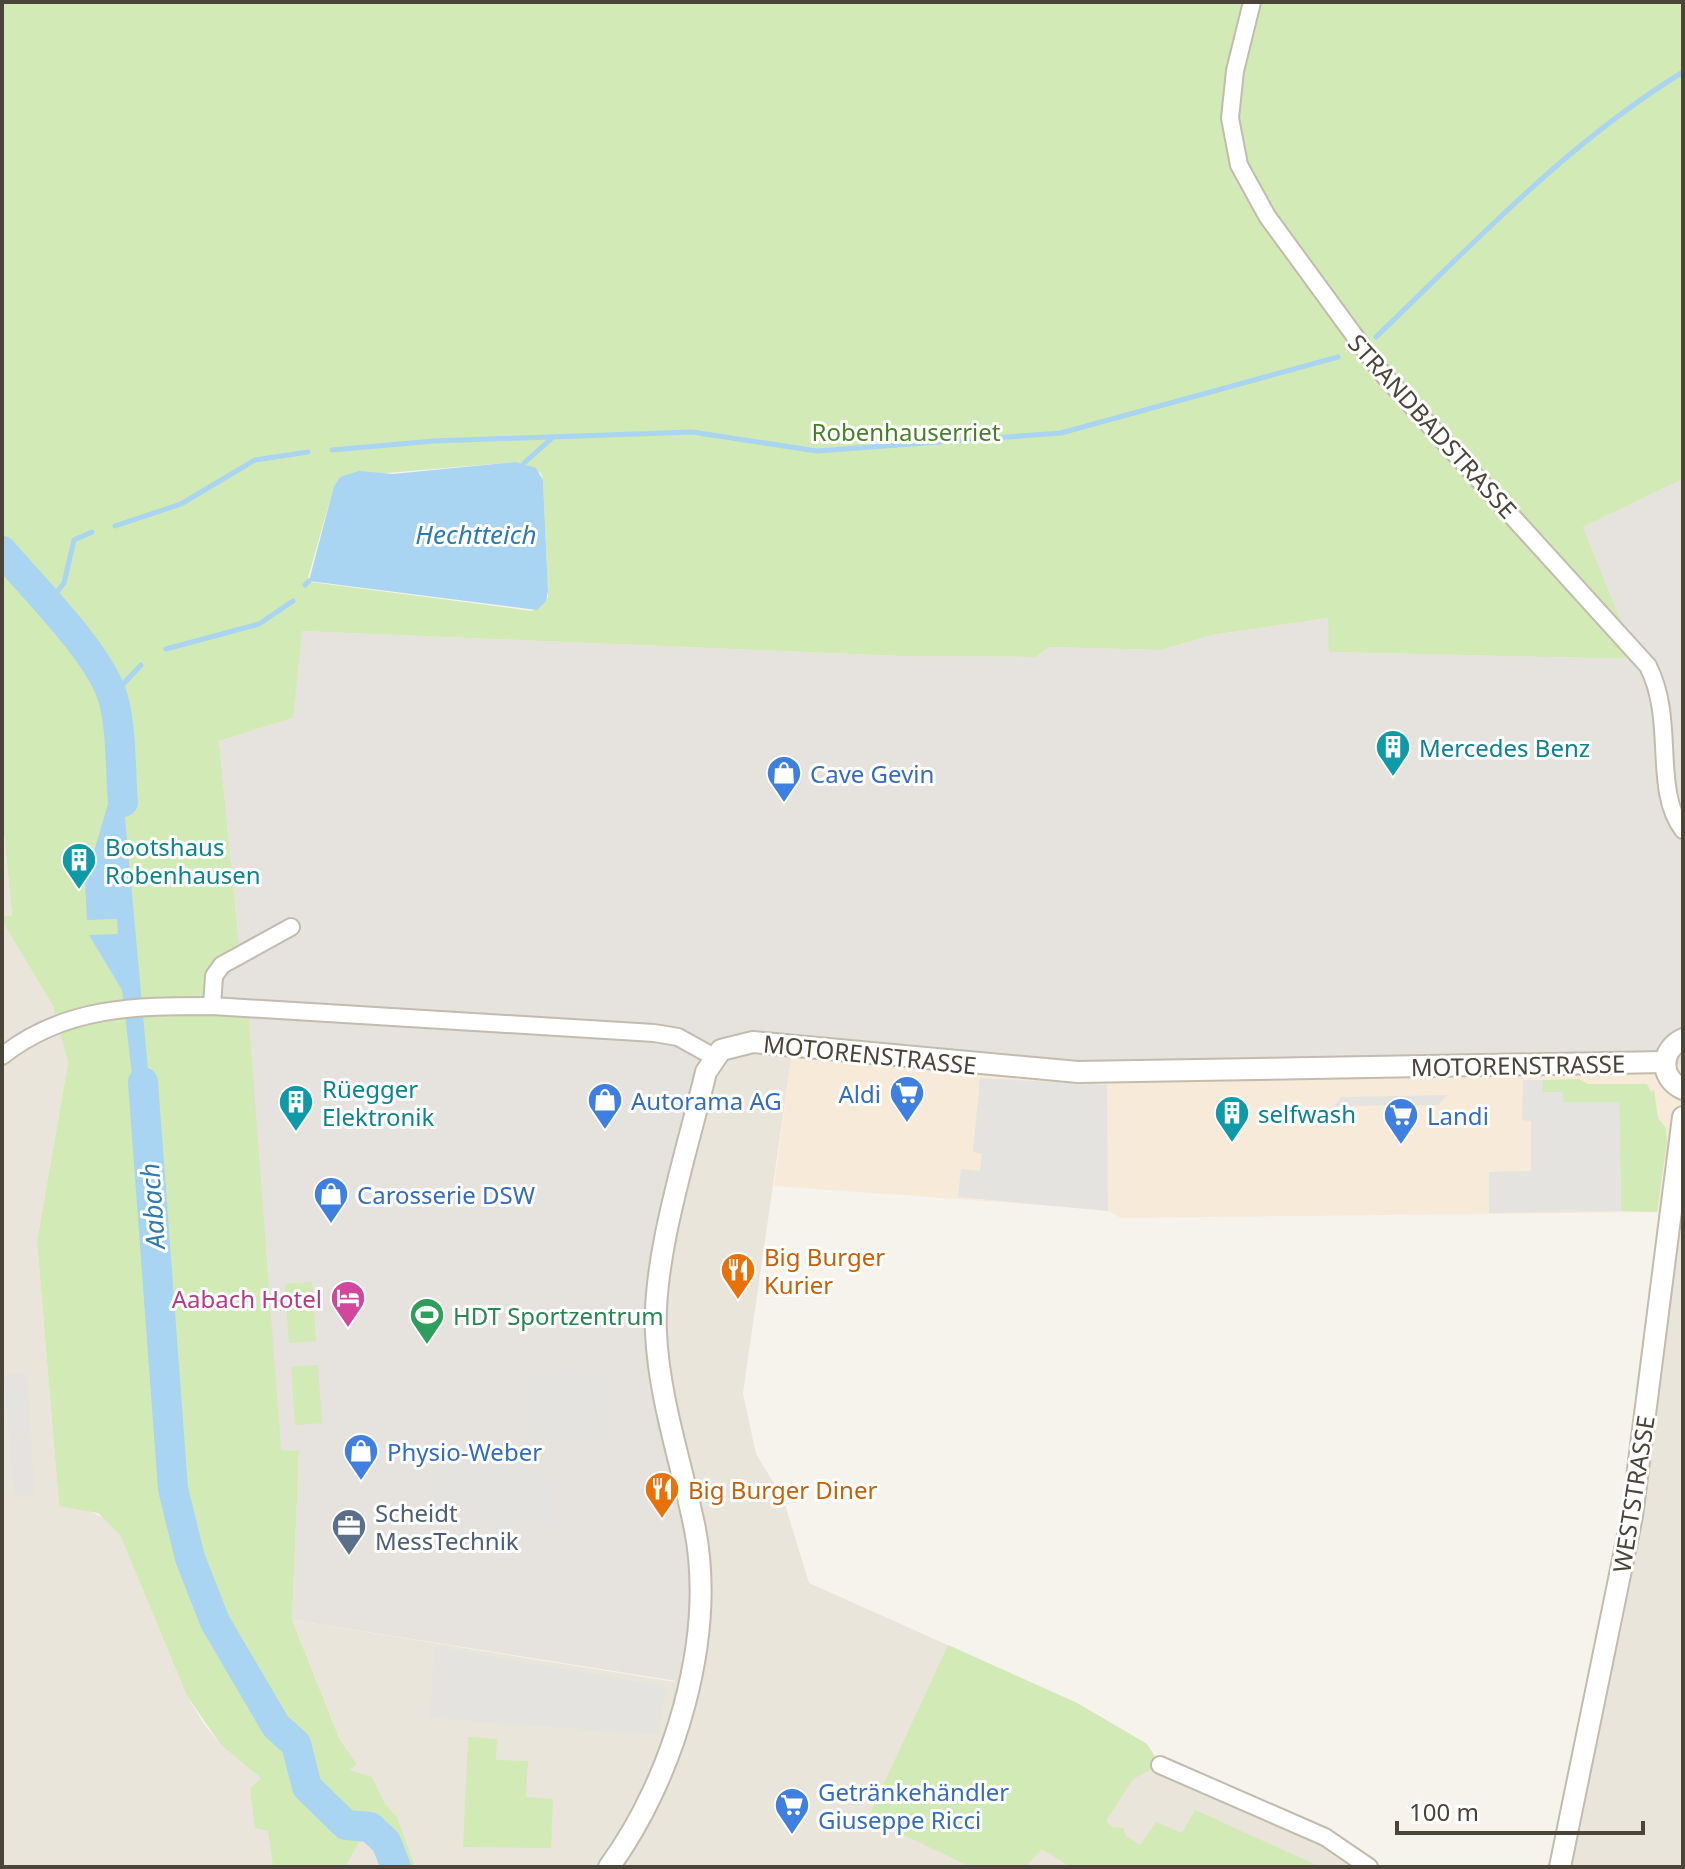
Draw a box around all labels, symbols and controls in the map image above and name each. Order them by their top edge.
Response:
street label: STRANDBADSTRASSE [1341,327,1525,525]
park label: Robenhauserriet [812,415,1001,448]
water label: Hechtteich [415,516,537,552]
building icon: Mercedes Benz [1374,728,1412,778]
place label: Mercedes Benz [1419,731,1590,764]
shop icon: Cave Gevin [765,754,803,804]
place label: Cave Gevin [810,757,934,790]
place label: Bootshaus Robenhausen [105,830,261,891]
building icon: Bootshaus Robenhausen [60,841,98,891]
street label: MOTORENSTRASSE [762,1026,978,1082]
street label: MOTORENSTRASSE [1411,1047,1625,1083]
place label: Rüegger Elektronik [322,1072,435,1133]
supermarket icon: Aldi [888,1074,926,1124]
place label: Aldi [839,1077,881,1110]
shop icon: Autorama AG [586,1081,624,1131]
building icon: Rüegger Elektronik [277,1083,315,1133]
place label: Autorama AG [631,1084,782,1117]
building icon: selfwash [1213,1094,1251,1144]
supermarket icon: Landi [1382,1096,1420,1146]
place label: selfwash [1258,1097,1356,1130]
place label: Landi [1427,1099,1489,1132]
water label: Aabach [131,1162,173,1252]
shop icon: Carosserie DSW [312,1175,350,1225]
place label: Carosserie DSW [357,1178,536,1211]
place label: Big Burger Kurier [764,1240,885,1301]
restaurant icon: Big Burger Kurier [719,1251,757,1301]
hotel icon: Aabach Hotel [329,1279,367,1329]
place label: Aabach Hotel [172,1282,322,1315]
sports icon: HDT Sportzentrum [408,1296,446,1346]
place label: HDT Sportzentrum [453,1299,664,1332]
street label: WESTSTRASSE [1604,1413,1662,1575]
shop icon: Physio-Weber [342,1432,380,1482]
place label: Physio-Weber [387,1435,542,1468]
restaurant icon: Big Burger Diner [643,1470,681,1520]
place label: Big Burger Diner [688,1473,877,1506]
place label: Scheidt MessTechnik [375,1496,519,1557]
office icon: Scheidt MessTechnik [330,1507,368,1557]
place label: Getränkehändler Giuseppe Ricci [818,1775,1009,1836]
scale bar [1397,1785,1643,1835]
supermarket icon: Getränkehändler Giuseppe Ricci [773,1786,811,1836]
text: 100 m [1409,1795,1479,1828]

